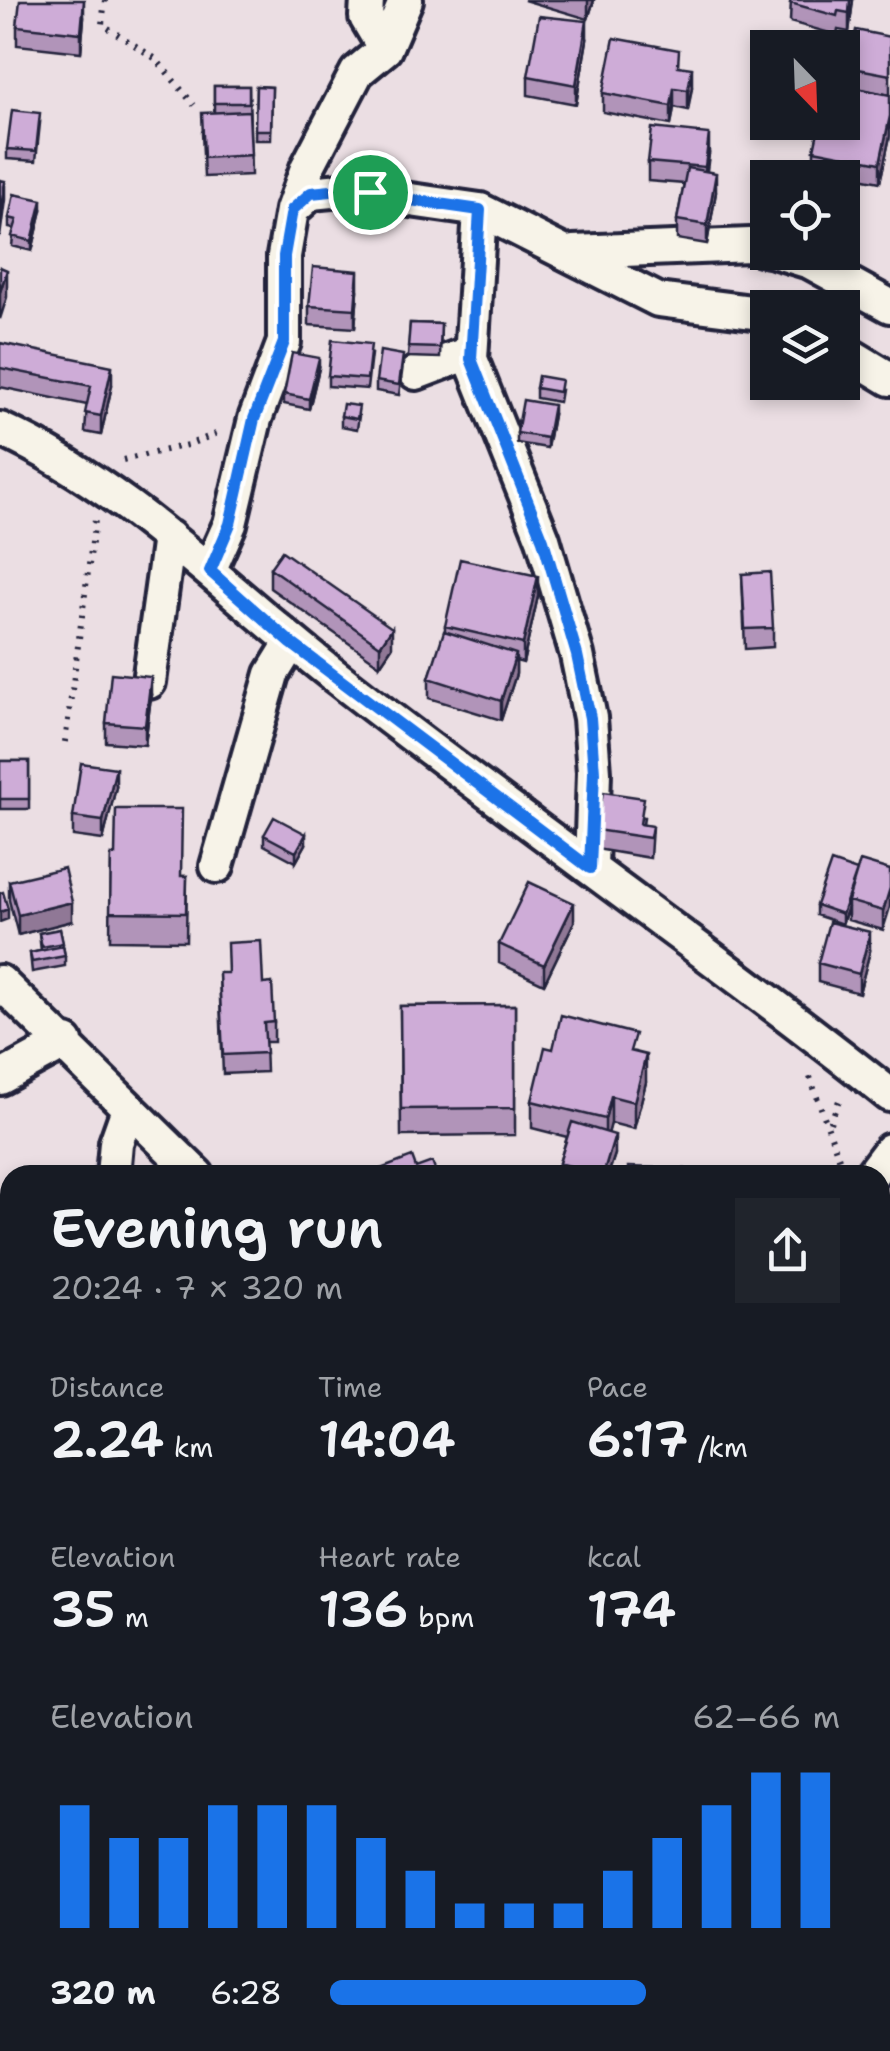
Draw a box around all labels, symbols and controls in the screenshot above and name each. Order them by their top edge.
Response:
north arrow [750,30,860,140]
map controls [750,30,860,400]
pin [328,150,413,235]
button: locate [750,160,860,270]
icon: arrive [343,165,398,220]
button: layers [750,290,860,400]
text: Evening run [50,1191,383,1265]
button: share [735,1198,840,1303]
text: 20:24 · 7 × 320 m [50,1266,343,1309]
text: Distance [50,1368,165,1406]
text: Time [318,1368,383,1406]
text: Pace [587,1368,648,1406]
text: 2.24 [50,1406,164,1473]
text: 14:04 [318,1406,456,1473]
text: 6:17 [587,1406,688,1473]
text: km [164,1428,213,1466]
text: /km [688,1428,748,1466]
text: Elevation [50,1538,175,1576]
text: Heart rate [318,1538,461,1576]
text: kcal [587,1538,641,1576]
text: 35 [50,1576,115,1643]
text: 136 [318,1576,409,1643]
text: 174 [587,1576,676,1643]
text: m [115,1598,149,1636]
text: bpm [409,1598,474,1636]
text: Elevation [50,1695,193,1738]
text: 62–66 m [692,1695,840,1738]
text: 320 m [50,1971,156,2014]
text: 6:28 [210,1971,282,2014]

